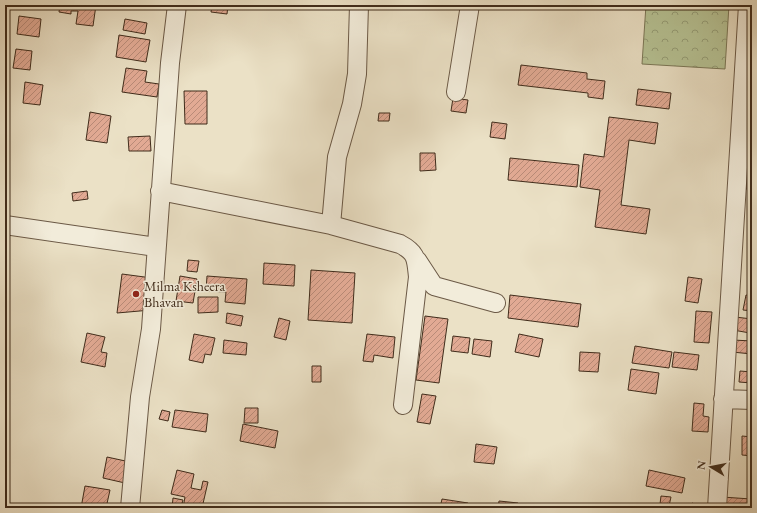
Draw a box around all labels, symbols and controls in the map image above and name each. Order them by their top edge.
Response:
place label: Milma Ksheera Bhavan [144,277,225,311]
marker: Milma Ksheera Bhavan [131,289,141,299]
north arrow [691,447,731,487]
text: N [693,460,709,471]

